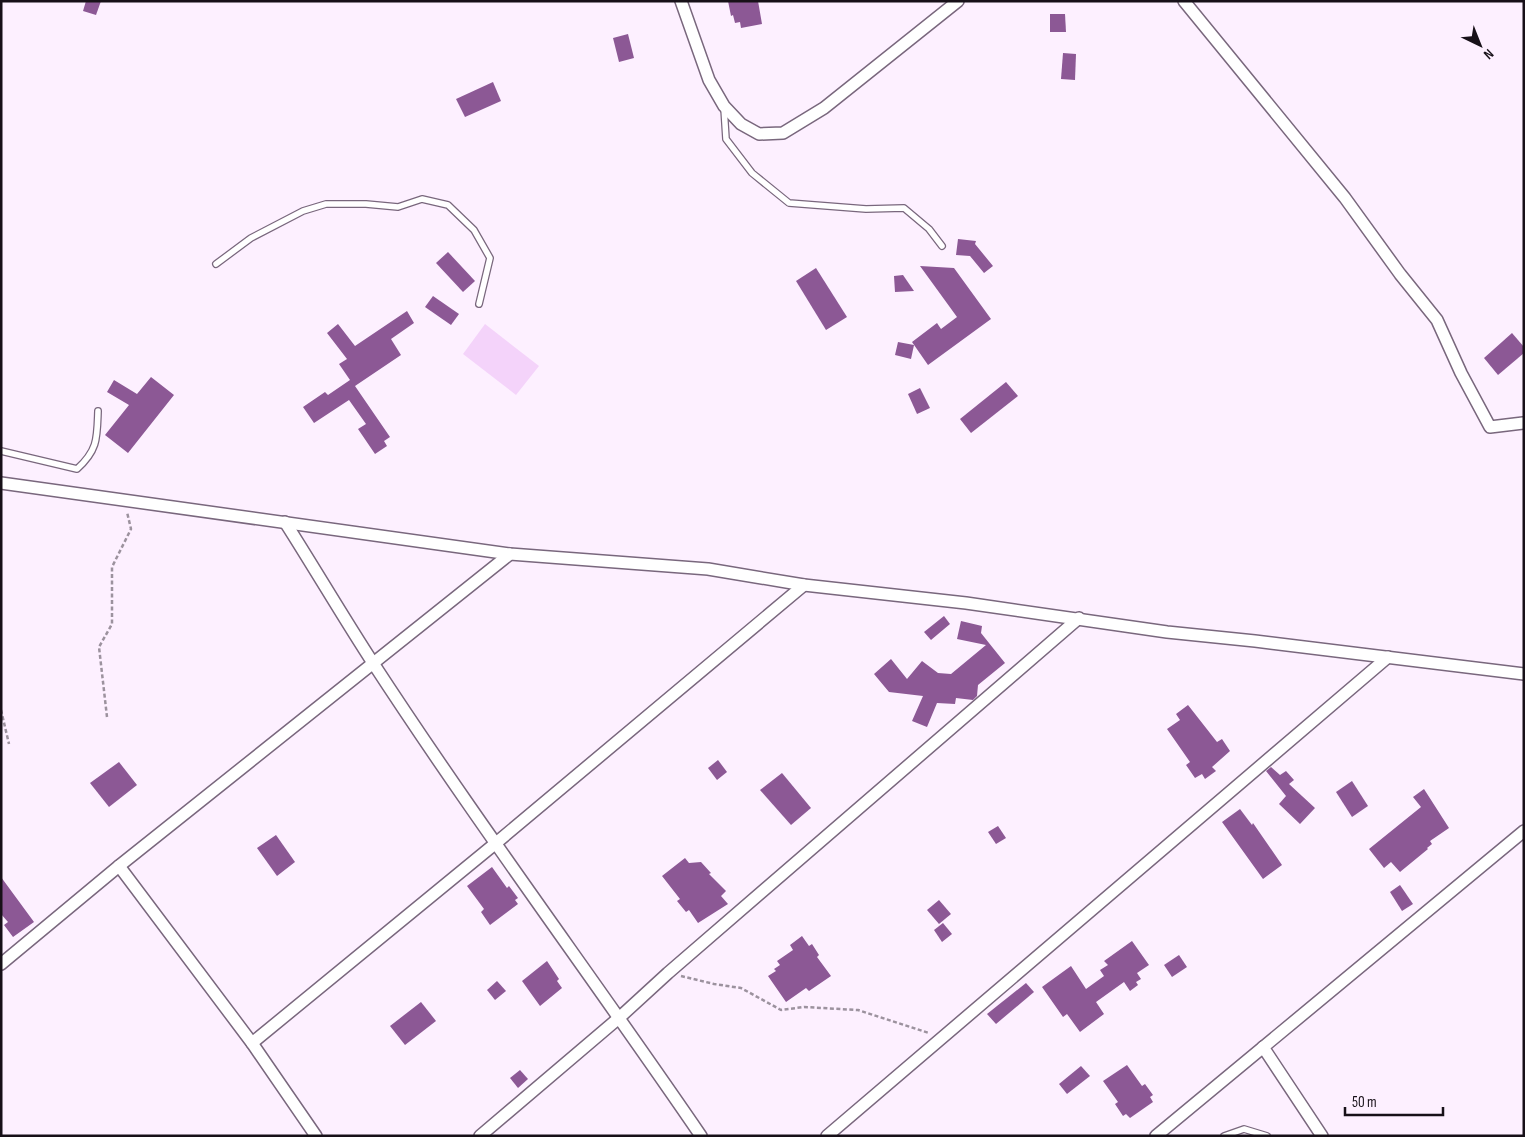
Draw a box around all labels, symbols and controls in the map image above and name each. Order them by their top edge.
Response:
north arrow [1455,20,1505,70]
text: N [1480,45,1497,63]
scale bar [1345,1084,1442,1116]
text: 50 m [1352,1093,1377,1112]

